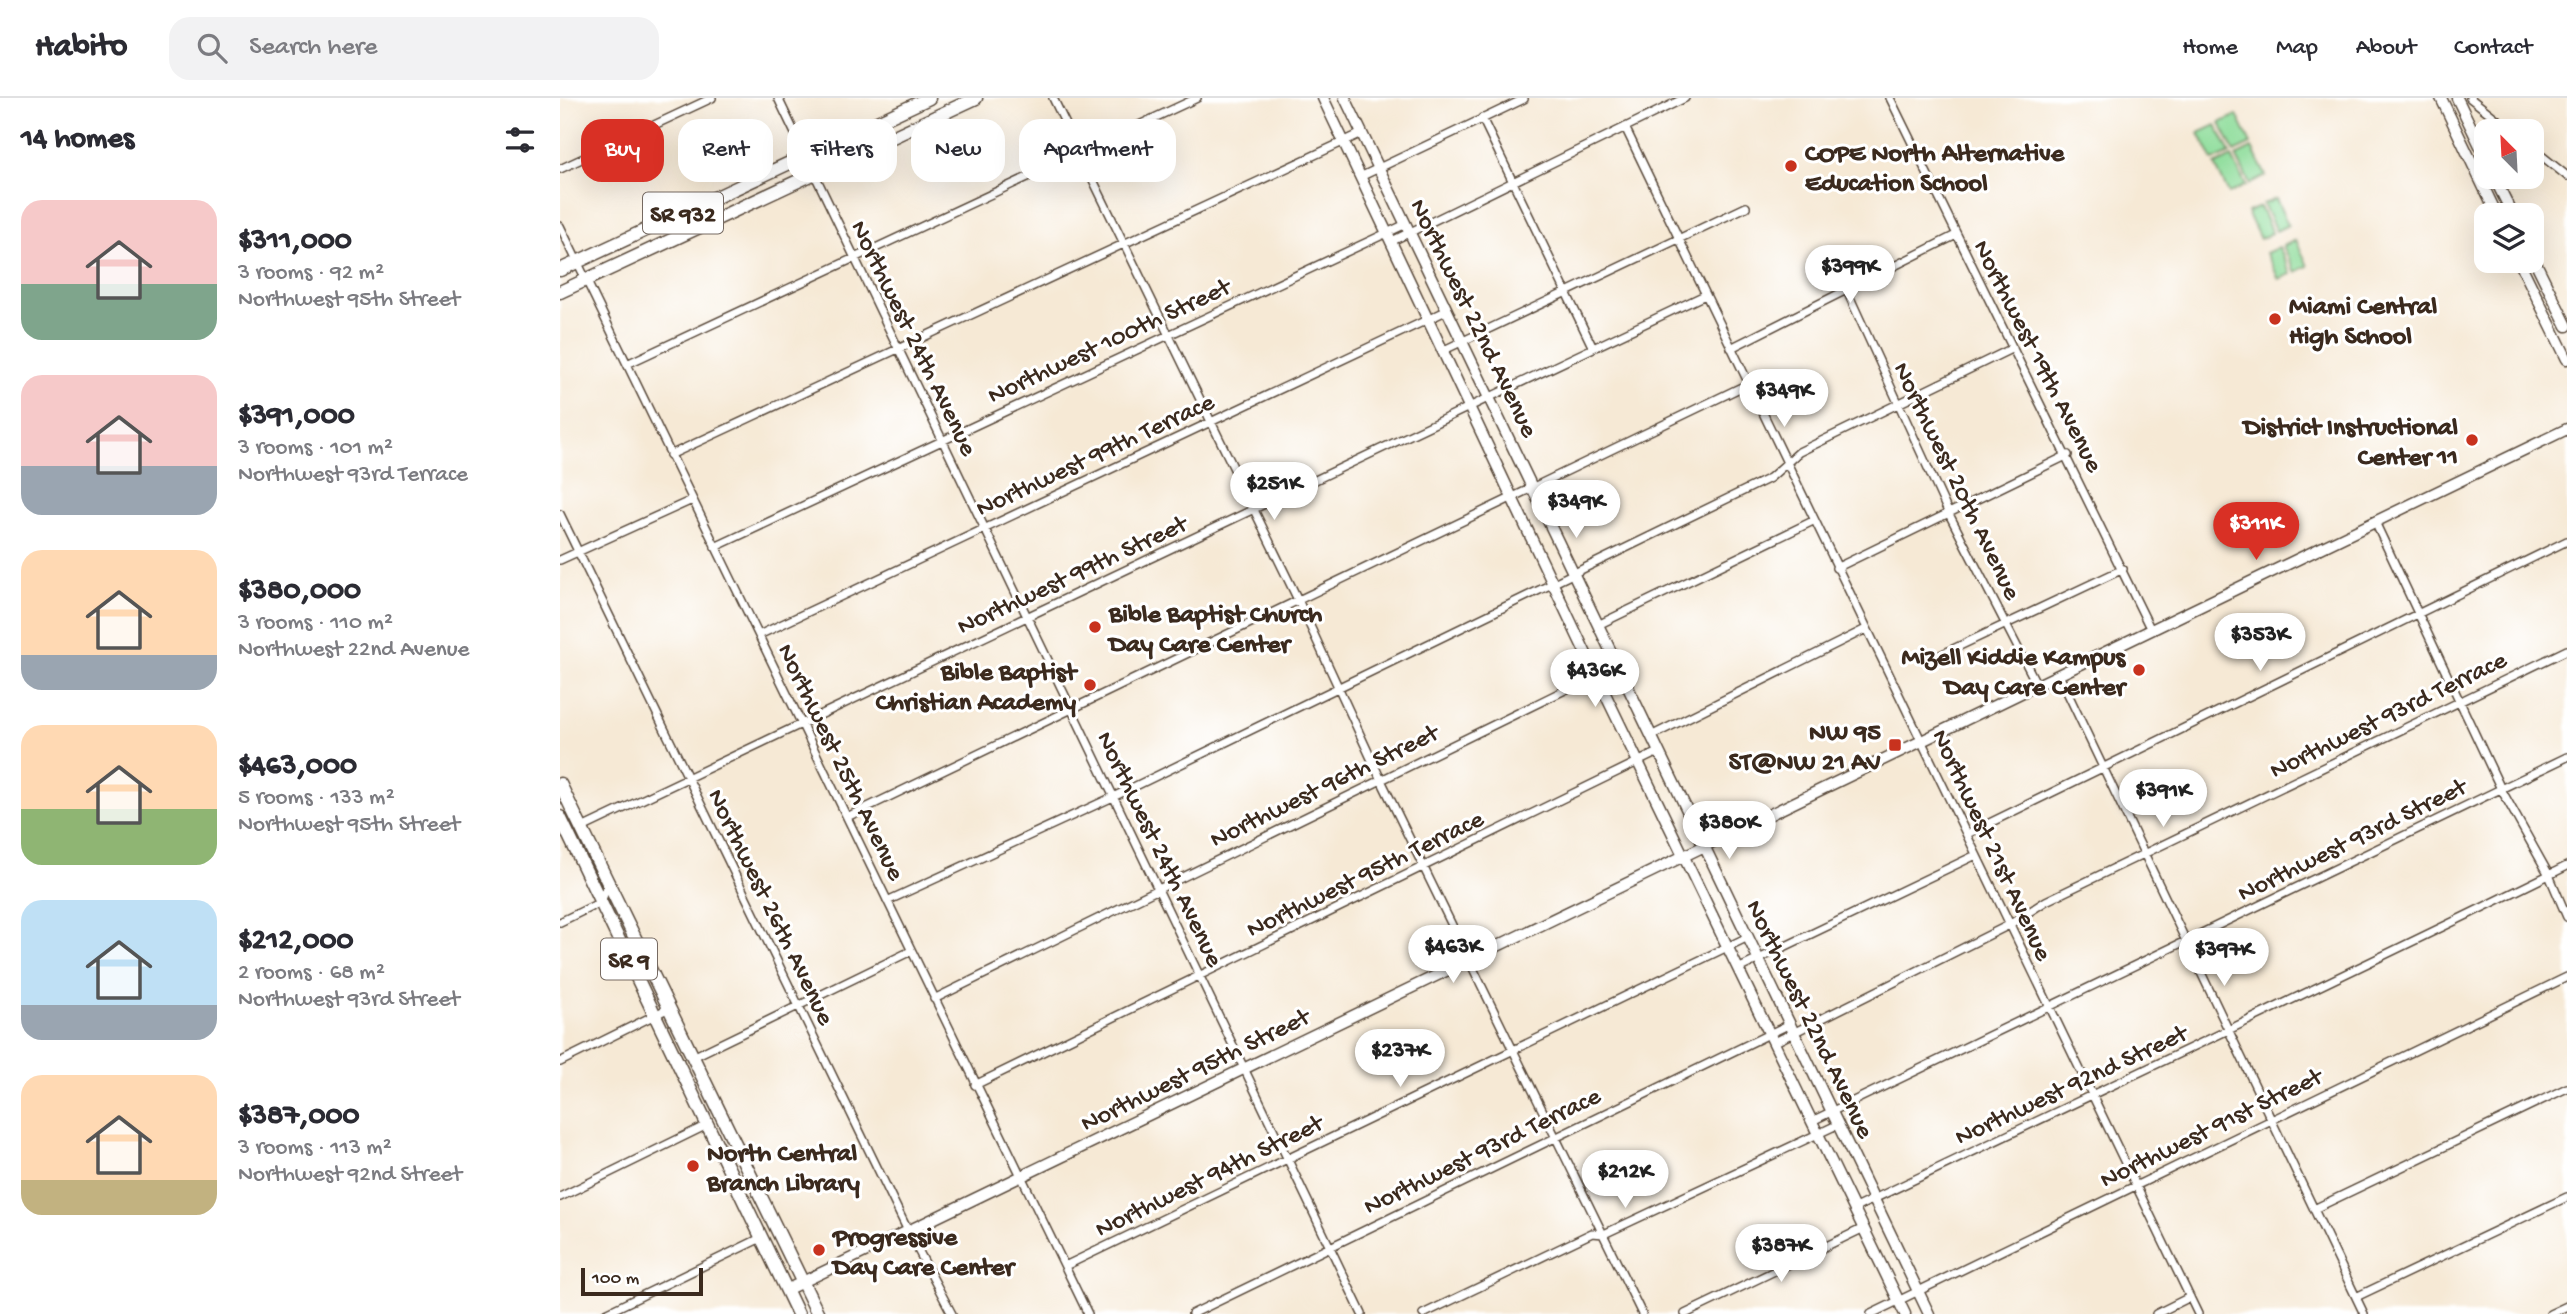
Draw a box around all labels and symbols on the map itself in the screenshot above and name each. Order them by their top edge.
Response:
north arrow [2474,119,2544,189]
place label: COPE North Alternative Education School [1805,140,2066,201]
marker: COPE North Alternative Education School [1783,158,1799,174]
road number: SR 932 [643,192,723,233]
street label: Northwest 22nd Avenue [1401,195,1543,444]
street label: Northwest 24th Avenue [841,216,983,462]
street label: Northwest 19th Avenue [1964,236,2108,479]
pin: $399K [1801,246,1899,305]
street label: Northwest 100th Street [984,272,1238,413]
place label: Miami Central High School [2289,293,2437,354]
marker: Miami Central High School [2267,311,2283,327]
street label: Northwest 20th Avenue [1884,358,2026,606]
pin: $349K [1735,370,1833,429]
street label: Northwest 99th Terrace [972,388,1221,526]
place label: District Instructional Center 11 [2242,414,2458,475]
marker: District Instructional Center 11 [2464,432,2480,448]
pin: $251K [1225,462,1323,522]
pin: $349K [1527,480,1625,540]
pin: $311K [2207,503,2305,562]
street label: Northwest 99th Street [953,509,1195,644]
place label: Bible Baptist Church Day Care Center [1107,601,1322,662]
pin: $353K [2211,614,2309,673]
marker: Bible Baptist Church Day Care Center [1087,619,1103,635]
street label: Northwest 25th Avenue [768,640,910,887]
place label: Mizell Kiddie Kampus Day Care Center [1901,644,2128,705]
street label: Northwest 93rd Terrace [2265,646,2513,788]
pin: $436K [1546,650,1644,709]
place label: Bible Baptist Christian Academy [876,659,1078,720]
marker: Mizell Kiddie Kampus Day Care Center [2131,662,2147,678]
marker: Bible Baptist Christian Academy [1082,677,1098,693]
street label: Northwest 96th Street [1206,718,1446,857]
place label: NW 95 ST@NW 21 AV [1729,719,1881,780]
street label: Northwest 21st Avenue [1923,725,2057,967]
street label: Northwest 24th Avenue [1087,727,1229,973]
marker: NW 95 ST@NW 21 AV [1887,737,1903,753]
pin: $391K [2114,770,2212,829]
street label: Northwest 93rd Street [2234,772,2475,911]
street label: Northwest 26th Avenue [698,785,840,1032]
pin: $380K [1680,802,1778,861]
street label: Northwest 95th Terrace [1242,805,1490,947]
street label: Northwest 22nd Avenue [1737,896,1879,1145]
pin: $463K [1404,926,1502,985]
pin: $397K [2175,928,2273,988]
road number: SR 9 [601,938,657,980]
street label: Northwest 95th Street [1076,1002,1318,1141]
street label: Northwest 92nd Street [1951,1019,2195,1155]
pin: $237K [1351,1030,1449,1089]
street label: Northwest 91st Street [2096,1062,2330,1197]
street label: Northwest 93rd Terrace [1359,1082,1607,1224]
street label: Northwest 94th Street [1091,1108,1331,1247]
place label: North Central Branch Library [706,1140,860,1201]
pin: $212K [1576,1150,1674,1210]
marker: North Central Branch Library [685,1158,701,1174]
place label: Progressive Day Care Center [831,1224,1017,1285]
pin: $387K [1732,1224,1830,1284]
marker: Progressive Day Care Center [811,1242,827,1258]
scale bar [581,1265,704,1297]

